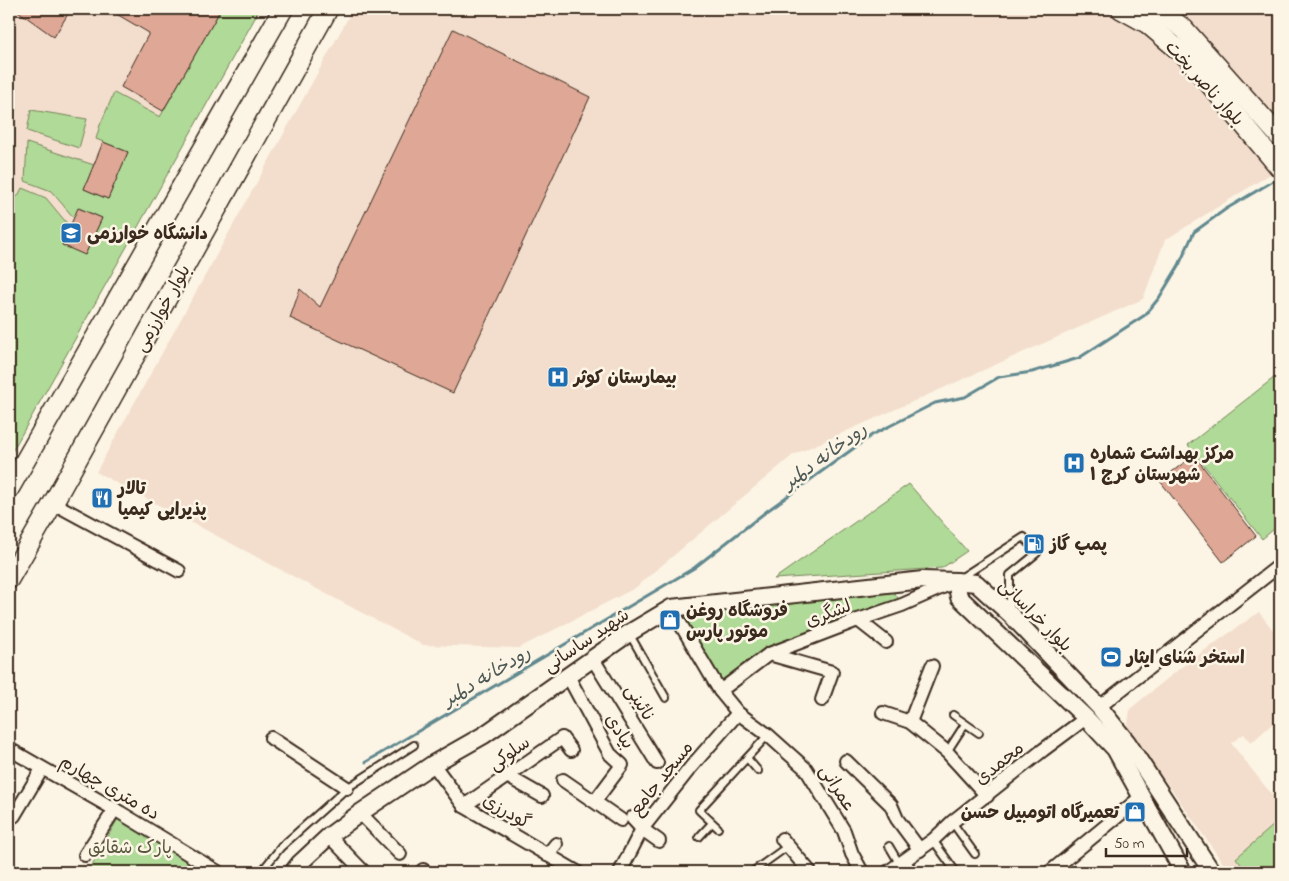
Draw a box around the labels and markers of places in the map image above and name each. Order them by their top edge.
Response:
school or university icon: دانشگاه خوارزمی [59,221,83,245]
place label: دانشگاه خوارزمی [87,222,208,248]
hospital icon: بیمارستان کوثر [546,365,570,389]
place label: بیمارستان کوثر [572,366,677,392]
place label: مرکز بهداشت شماره ۱ شهرستان کرج [1090,442,1234,489]
hospital icon: مرکز بهداشت شماره ۱ شهرستان کرج [1062,451,1086,475]
place label: تالار پذیرایی کیمیا [116,477,207,524]
restaurant icon: تالار پذیرایی کیمیا [90,486,114,510]
fuel station icon: پمپ گاز [1022,532,1046,556]
place label: پمپ گاز [1048,533,1108,559]
place label: فروشگاه روغن موتور پارس [686,599,788,646]
shop icon: فروشگاه روغن موتور پارس [658,608,682,632]
sports icon: استخر شنای ایثار [1099,645,1123,669]
place label: استخر شنای ایثار [1125,646,1245,672]
shop icon: تعمیرگاه اتومبیل حسن [1123,800,1147,824]
place label: تعمیرگاه اتومبیل حسن [961,801,1120,827]

